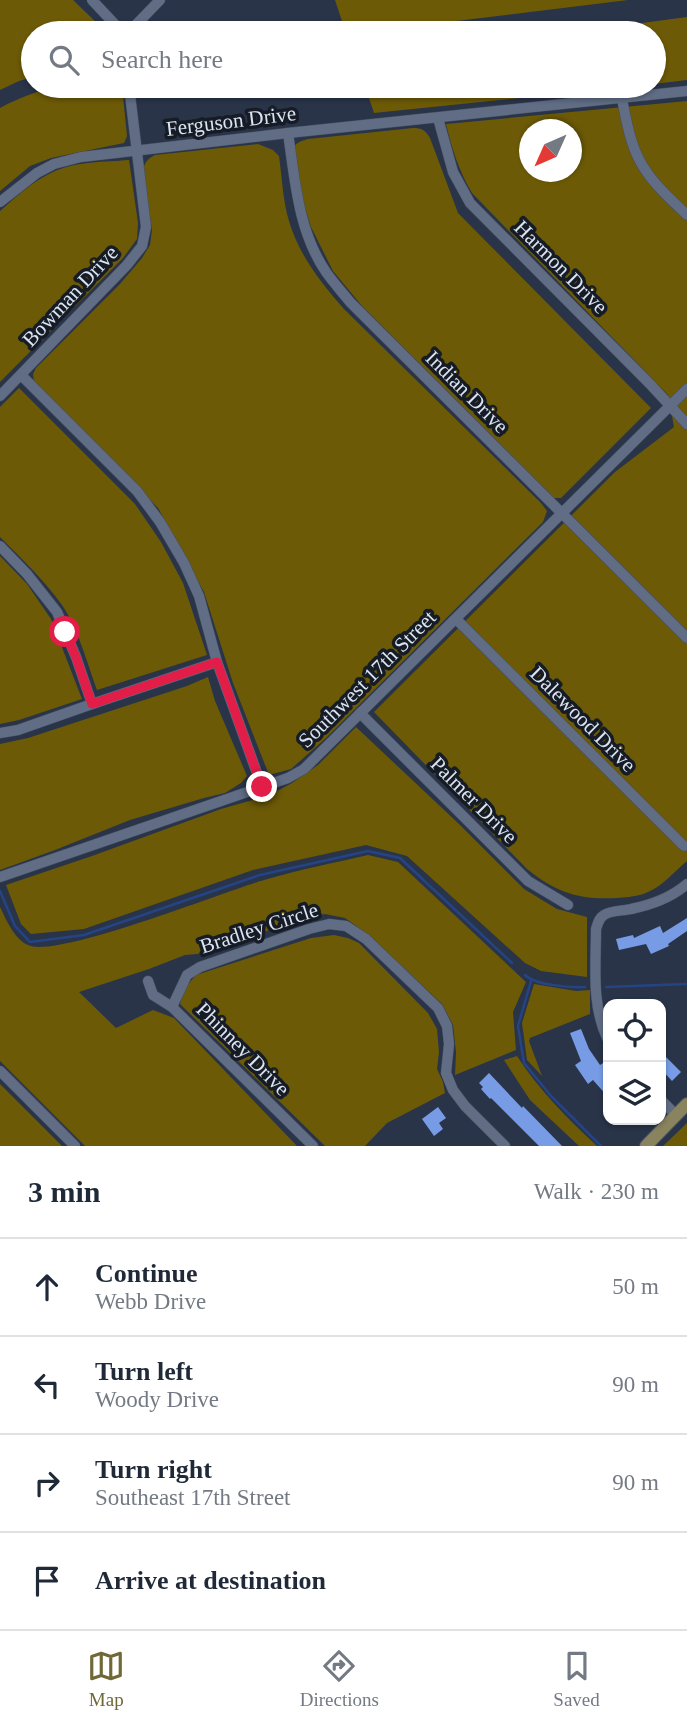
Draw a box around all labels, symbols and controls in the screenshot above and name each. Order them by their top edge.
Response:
search box [21,21,666,98]
icon: search [45,41,83,79]
text: Search here [101,45,223,74]
street label: Ferguson Drive [165,101,297,141]
north arrow [519,119,582,182]
street label: Harmon Drive [509,215,613,319]
street label: Bowman Drive [17,241,123,351]
street label: Indian Drive [421,346,513,438]
street label: Southwest 17th Street [293,605,441,753]
route start [49,616,80,647]
street label: Dalewood Drive [525,661,641,777]
street label: Palmer Drive [426,752,522,848]
route end [246,771,277,802]
street label: Bradley Circle [197,898,321,958]
street label: Phinney Drive [191,997,295,1101]
map controls [603,999,666,1125]
button: locate [603,999,666,1062]
button: layers [603,1062,666,1125]
text: 3 min [28,1175,101,1208]
text: Walk · 230 m [534,1179,659,1204]
text: Continue [95,1259,198,1288]
icon: ahead [28,1268,66,1306]
text: 50 m [612,1274,659,1299]
text: Webb Drive [95,1289,206,1314]
text: Turn left [95,1357,193,1386]
icon: left [28,1366,66,1404]
text: 90 m [612,1372,659,1397]
text: Woody Drive [95,1387,219,1412]
text: Turn right [95,1455,212,1484]
icon: right [28,1464,66,1502]
text: 90 m [612,1470,659,1495]
text: Southeast 17th Street [95,1485,290,1510]
icon: arrive [28,1562,66,1600]
text: Arrive at destination [95,1566,326,1595]
tab: Map [87,1647,125,1711]
tab: Directions [300,1647,379,1711]
tab: Saved [553,1647,600,1711]

